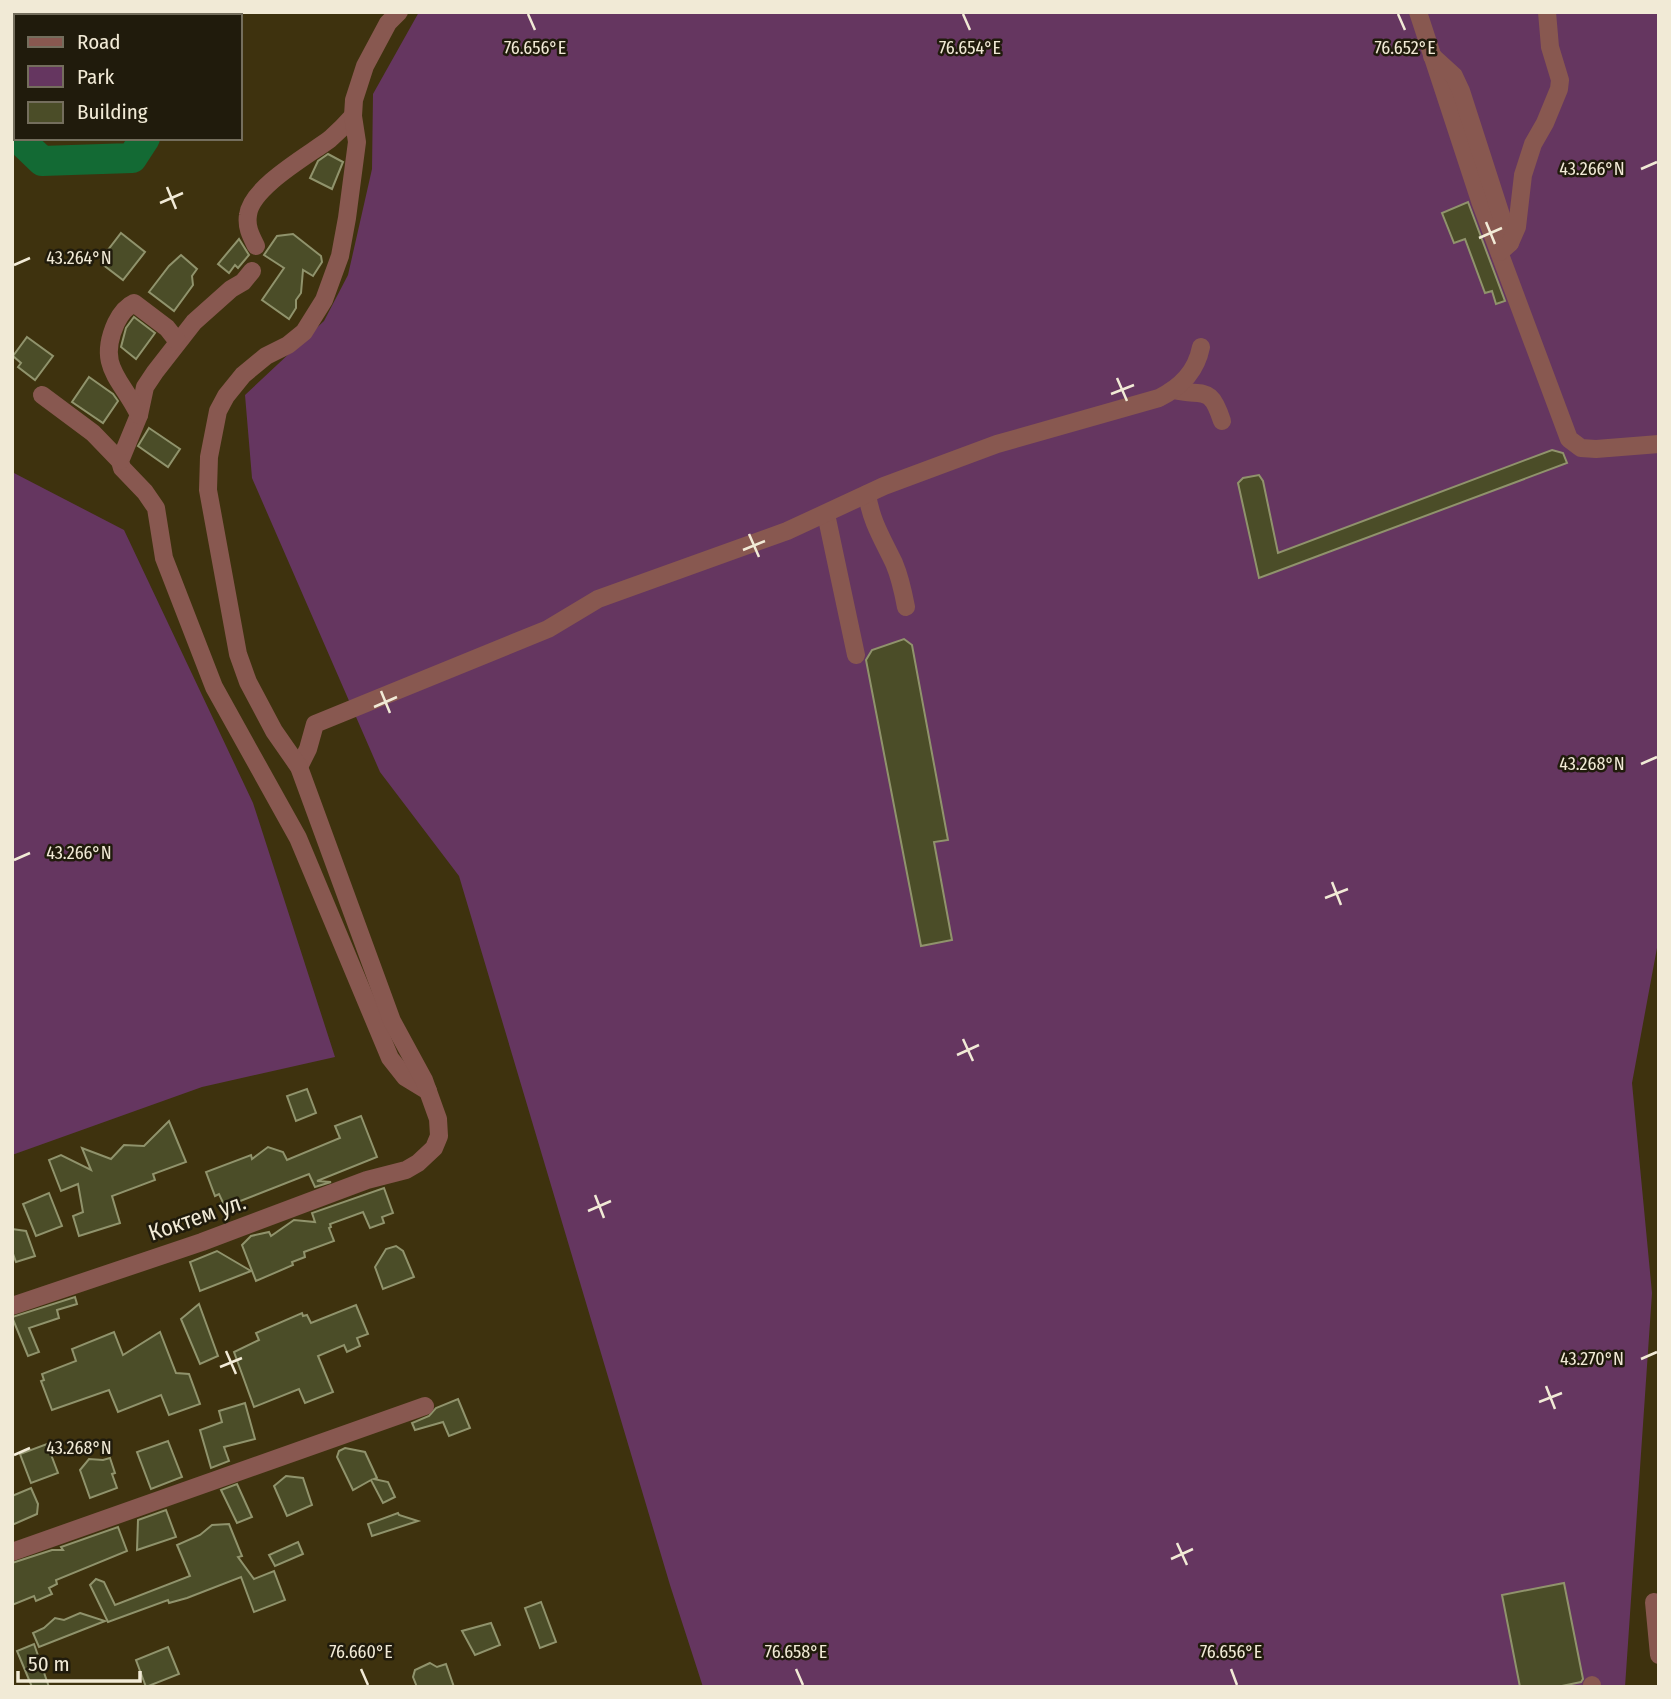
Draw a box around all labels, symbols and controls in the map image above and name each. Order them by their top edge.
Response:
legend [14,14,242,140]
text: Road [77,29,121,55]
text: 76.656°E [504,37,566,59]
text: 76.654°E [939,37,1001,59]
text: 76.652°E [1374,37,1436,59]
text: Park [77,64,115,90]
text: Building [77,99,148,125]
text: 43.266°N [1559,158,1625,180]
text: 43.264°N [46,247,112,269]
text: 43.268°N [1559,753,1625,775]
text: 43.266°N [46,842,112,864]
street label: Коктем ул. [145,1187,249,1247]
text: 43.270°N [1560,1348,1624,1370]
text: 43.268°N [46,1437,112,1459]
scale bar [18,1640,140,1684]
text: 76.660°E [329,1641,393,1663]
text: 76.658°E [765,1641,827,1663]
text: 76.656°E [1200,1641,1262,1663]
text: 50 m [28,1651,70,1677]

